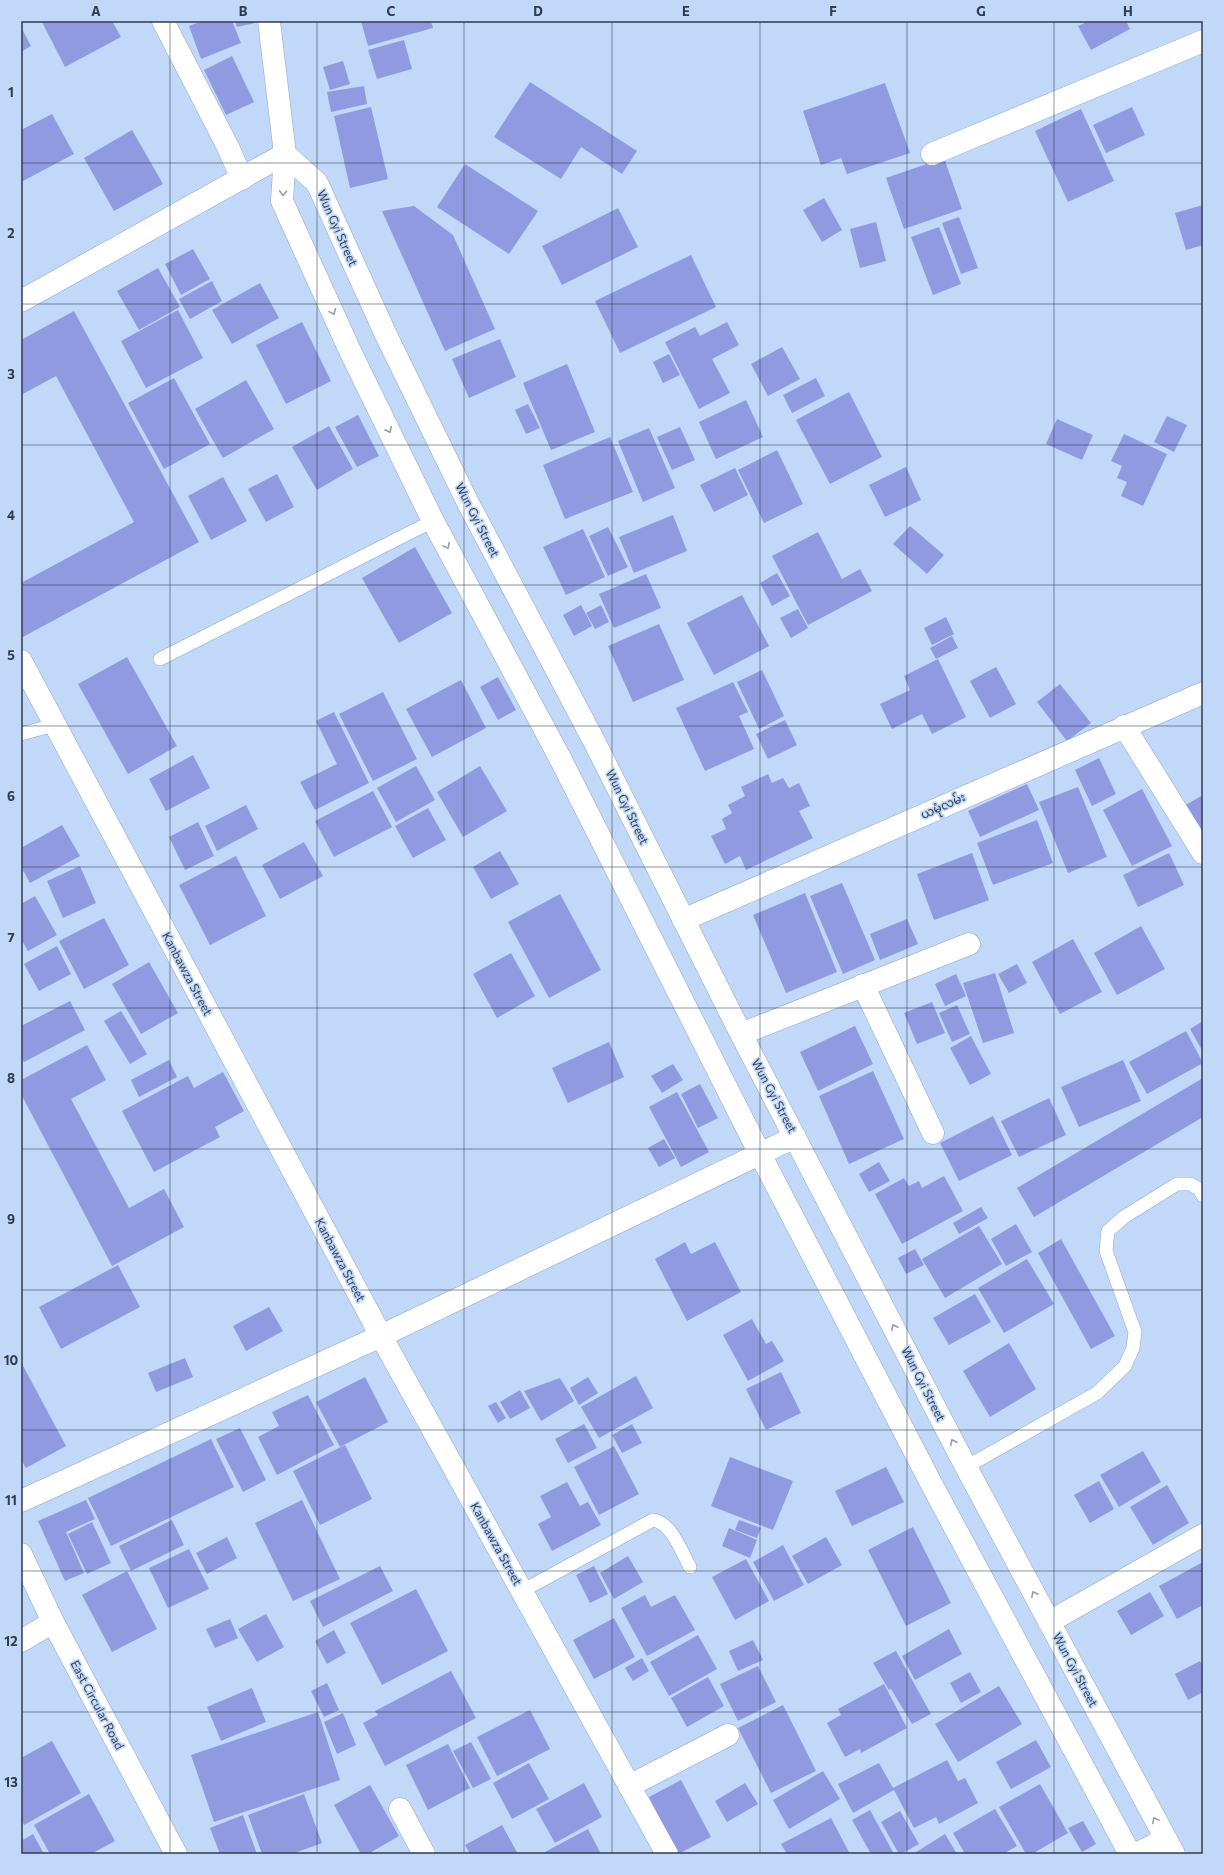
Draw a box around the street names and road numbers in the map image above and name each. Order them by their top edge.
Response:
street label: Wun Gyi Street [315,187,361,268]
street label: Wun Gyi Street [453,480,503,559]
street label: Wun Gyi Street [604,767,652,846]
street label: ယမုံလမ်း [918,788,969,825]
street label: Kanbawza Street [160,929,216,1018]
street label: Wun Gyi Street [750,1056,800,1135]
street label: Kanbawza Street [313,1215,369,1304]
street label: Wun Gyi Street [899,1344,949,1423]
street label: Kanbawza Street [468,1500,525,1587]
street label: Wun Gyi Street [1051,1630,1101,1709]
street label: East Circular Road [68,1658,127,1752]

